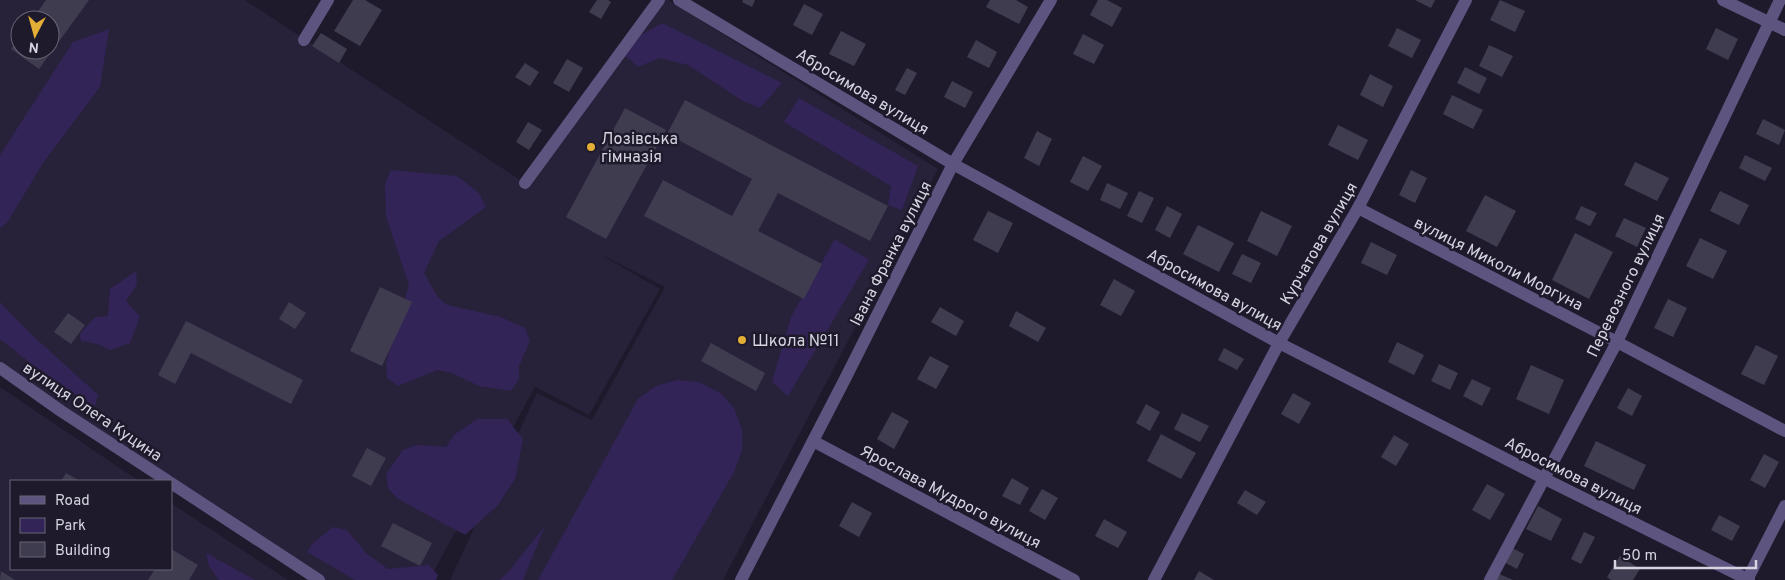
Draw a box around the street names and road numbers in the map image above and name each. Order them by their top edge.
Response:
street label: Абросимова вулиця [792,45,932,140]
street label: Івана Франка вулиця [847,178,937,330]
street label: Курчатова вулиця [1277,179,1363,309]
street label: Перевозного вулиця [1583,211,1670,361]
street label: вулиця Миколи Моргуна [1410,213,1586,316]
street label: Абросимова вулиця [1143,245,1285,336]
street label: вулиця Олега Куцина [18,359,165,467]
street label: Абросимова вулиця [1501,433,1645,520]
street label: Ярослава Мудрого вулиця [856,442,1044,554]

